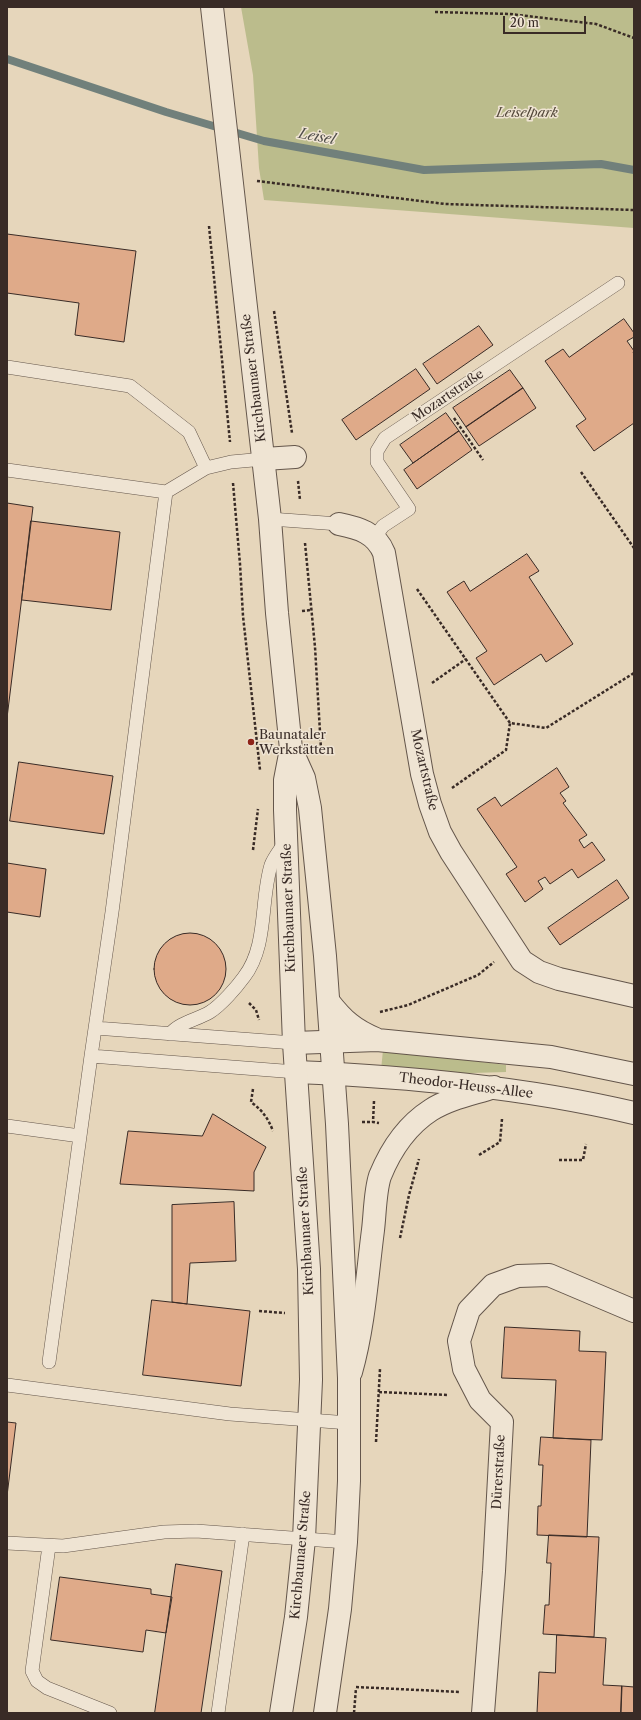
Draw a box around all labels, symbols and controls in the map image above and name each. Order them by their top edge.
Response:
scale bar [505,8,588,34]
text: 20 m [510,15,539,30]
park label: Leiselpark [496,105,558,121]
water label: Leisel [297,126,337,148]
street label: Kirchbaunaer Straße [238,313,270,443]
street label: Mozartstraße [409,366,487,426]
place label: Baunataler Werkstätten [259,727,334,758]
street label: Mozartstraße [407,728,441,812]
marker: Baunataler Werkstätten [246,737,256,747]
street label: Kirchbaunaer Straße [279,843,299,973]
street label: Theodor-Heuss-Allee [398,1070,534,1102]
street label: Kirchbaunaer Straße [295,1166,317,1296]
street label: Dürerstraße [489,1434,509,1510]
street label: Kirchbaunaer Straße [288,1490,314,1620]

